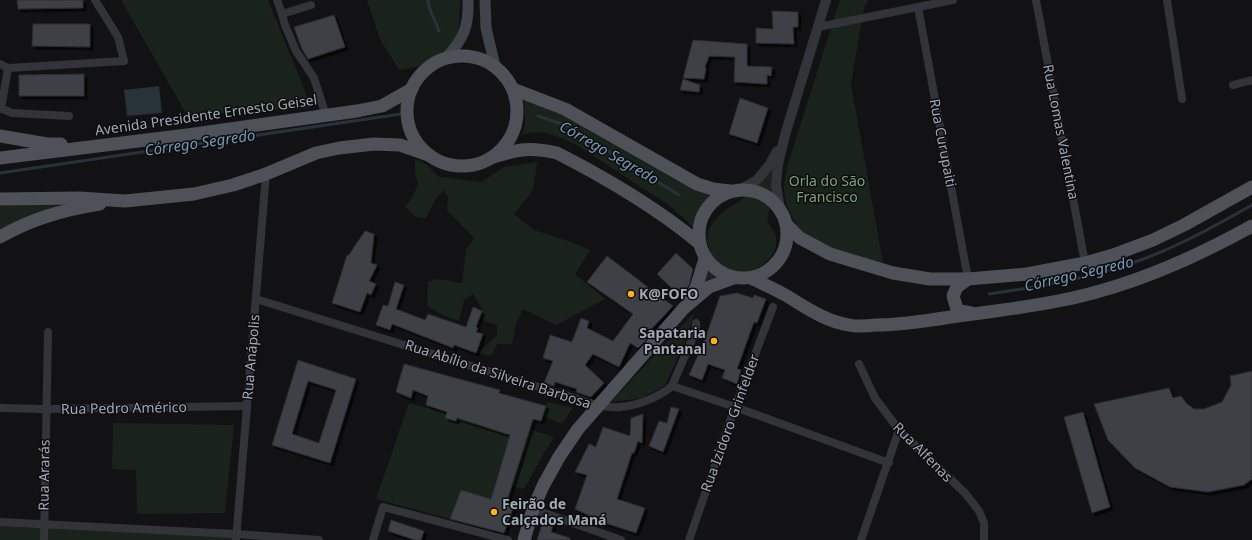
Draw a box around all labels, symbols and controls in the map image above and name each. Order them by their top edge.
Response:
street label: Rua Lomas Valentina [1039,63,1084,201]
street label: Avenida Presidente Ernesto Geisel [94,89,318,140]
street label: Rua Curupaiti [926,97,961,189]
water label: Córrego Segredo [556,116,663,189]
water label: Córrego Segredo [143,124,256,160]
park label: Orla do São Francisco [789,171,865,206]
water label: Córrego Segredo [1022,251,1135,295]
place label: K@FOFO [639,284,698,303]
marker: K@FOFO [626,289,636,299]
street label: Rua Anápolis [237,313,264,400]
place label: Sapataria Pantanal [639,323,706,358]
street label: Rua Abílio da Silveira Barbosa [403,334,594,413]
marker: Sapataria Pantanal [709,336,719,346]
street label: Rua Izidoro Grinfelder [696,351,763,494]
street label: Rua Pedro Américo [61,397,187,418]
street label: Rua Alfenas [889,418,958,486]
street label: Rua Ararás [33,439,54,511]
place label: Feirão de Calçados Maná [502,494,607,529]
marker: Feirão de Calçados Maná [489,507,499,517]

